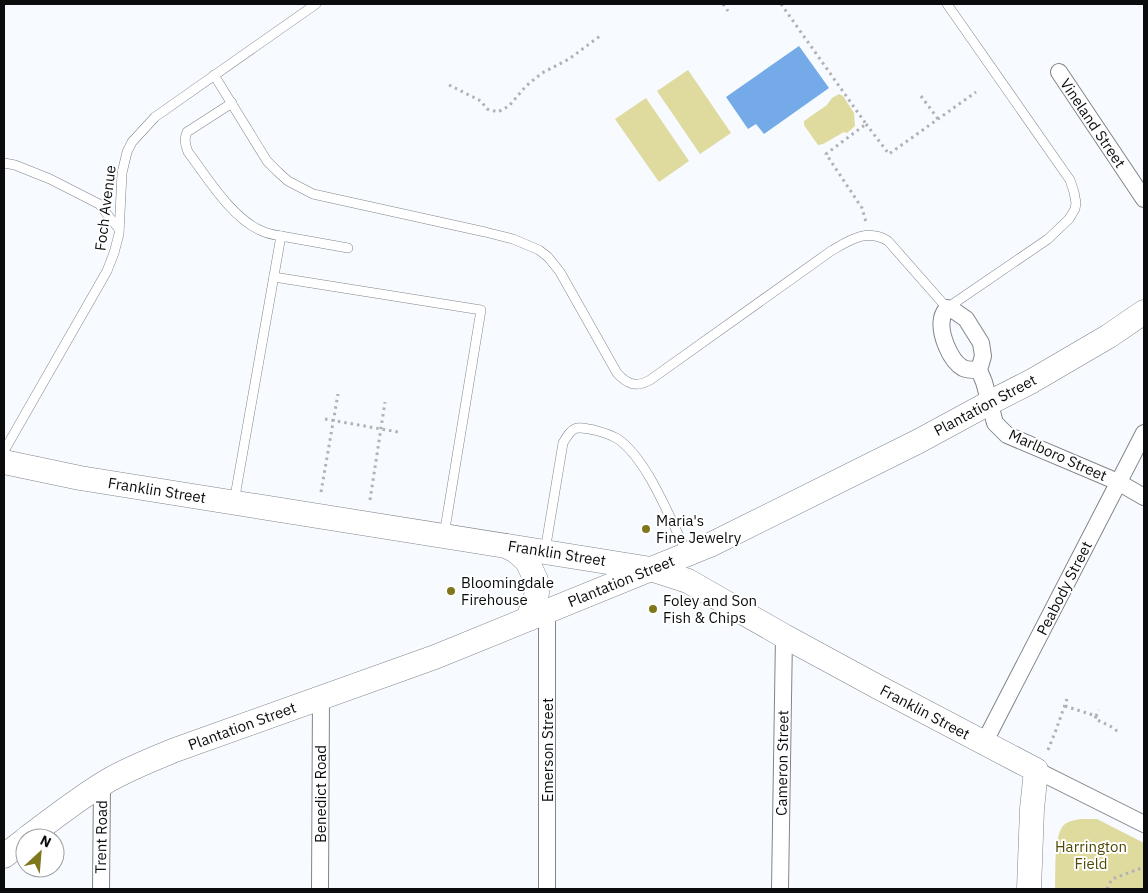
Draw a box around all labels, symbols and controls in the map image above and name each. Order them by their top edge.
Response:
street label: Vineland Street [1056,75,1130,171]
street label: Foch Avenue [90,164,120,252]
street label: Plantation Street [930,370,1040,440]
street label: Marlboro Street [1006,425,1110,485]
street label: Franklin Street [107,473,207,507]
place label: Maria's Fine Jewelry [656,511,742,547]
marker: Maria's Fine Jewelry [640,523,652,535]
street label: Franklin Street [507,536,607,570]
street label: Peabody Street [1032,538,1096,638]
street label: Plantation Street [565,551,677,611]
place label: Bloomingdale Firehouse [461,573,554,609]
marker: Bloomingdale Firehouse [445,585,457,597]
place label: Foley and Son Fish & Chips [663,591,757,627]
marker: Foley and Son Fish & Chips [647,603,659,615]
street label: Franklin Street [877,680,973,744]
street label: Plantation Street [185,698,299,754]
street label: Emerson Street [538,698,557,802]
street label: Cameron Street [772,710,792,816]
street label: Benedict Road [311,745,330,843]
street label: Trent Road [91,800,111,874]
north arrow [15,828,65,878]
text: N [37,831,54,852]
park label: Harrington Field [1055,837,1127,873]

